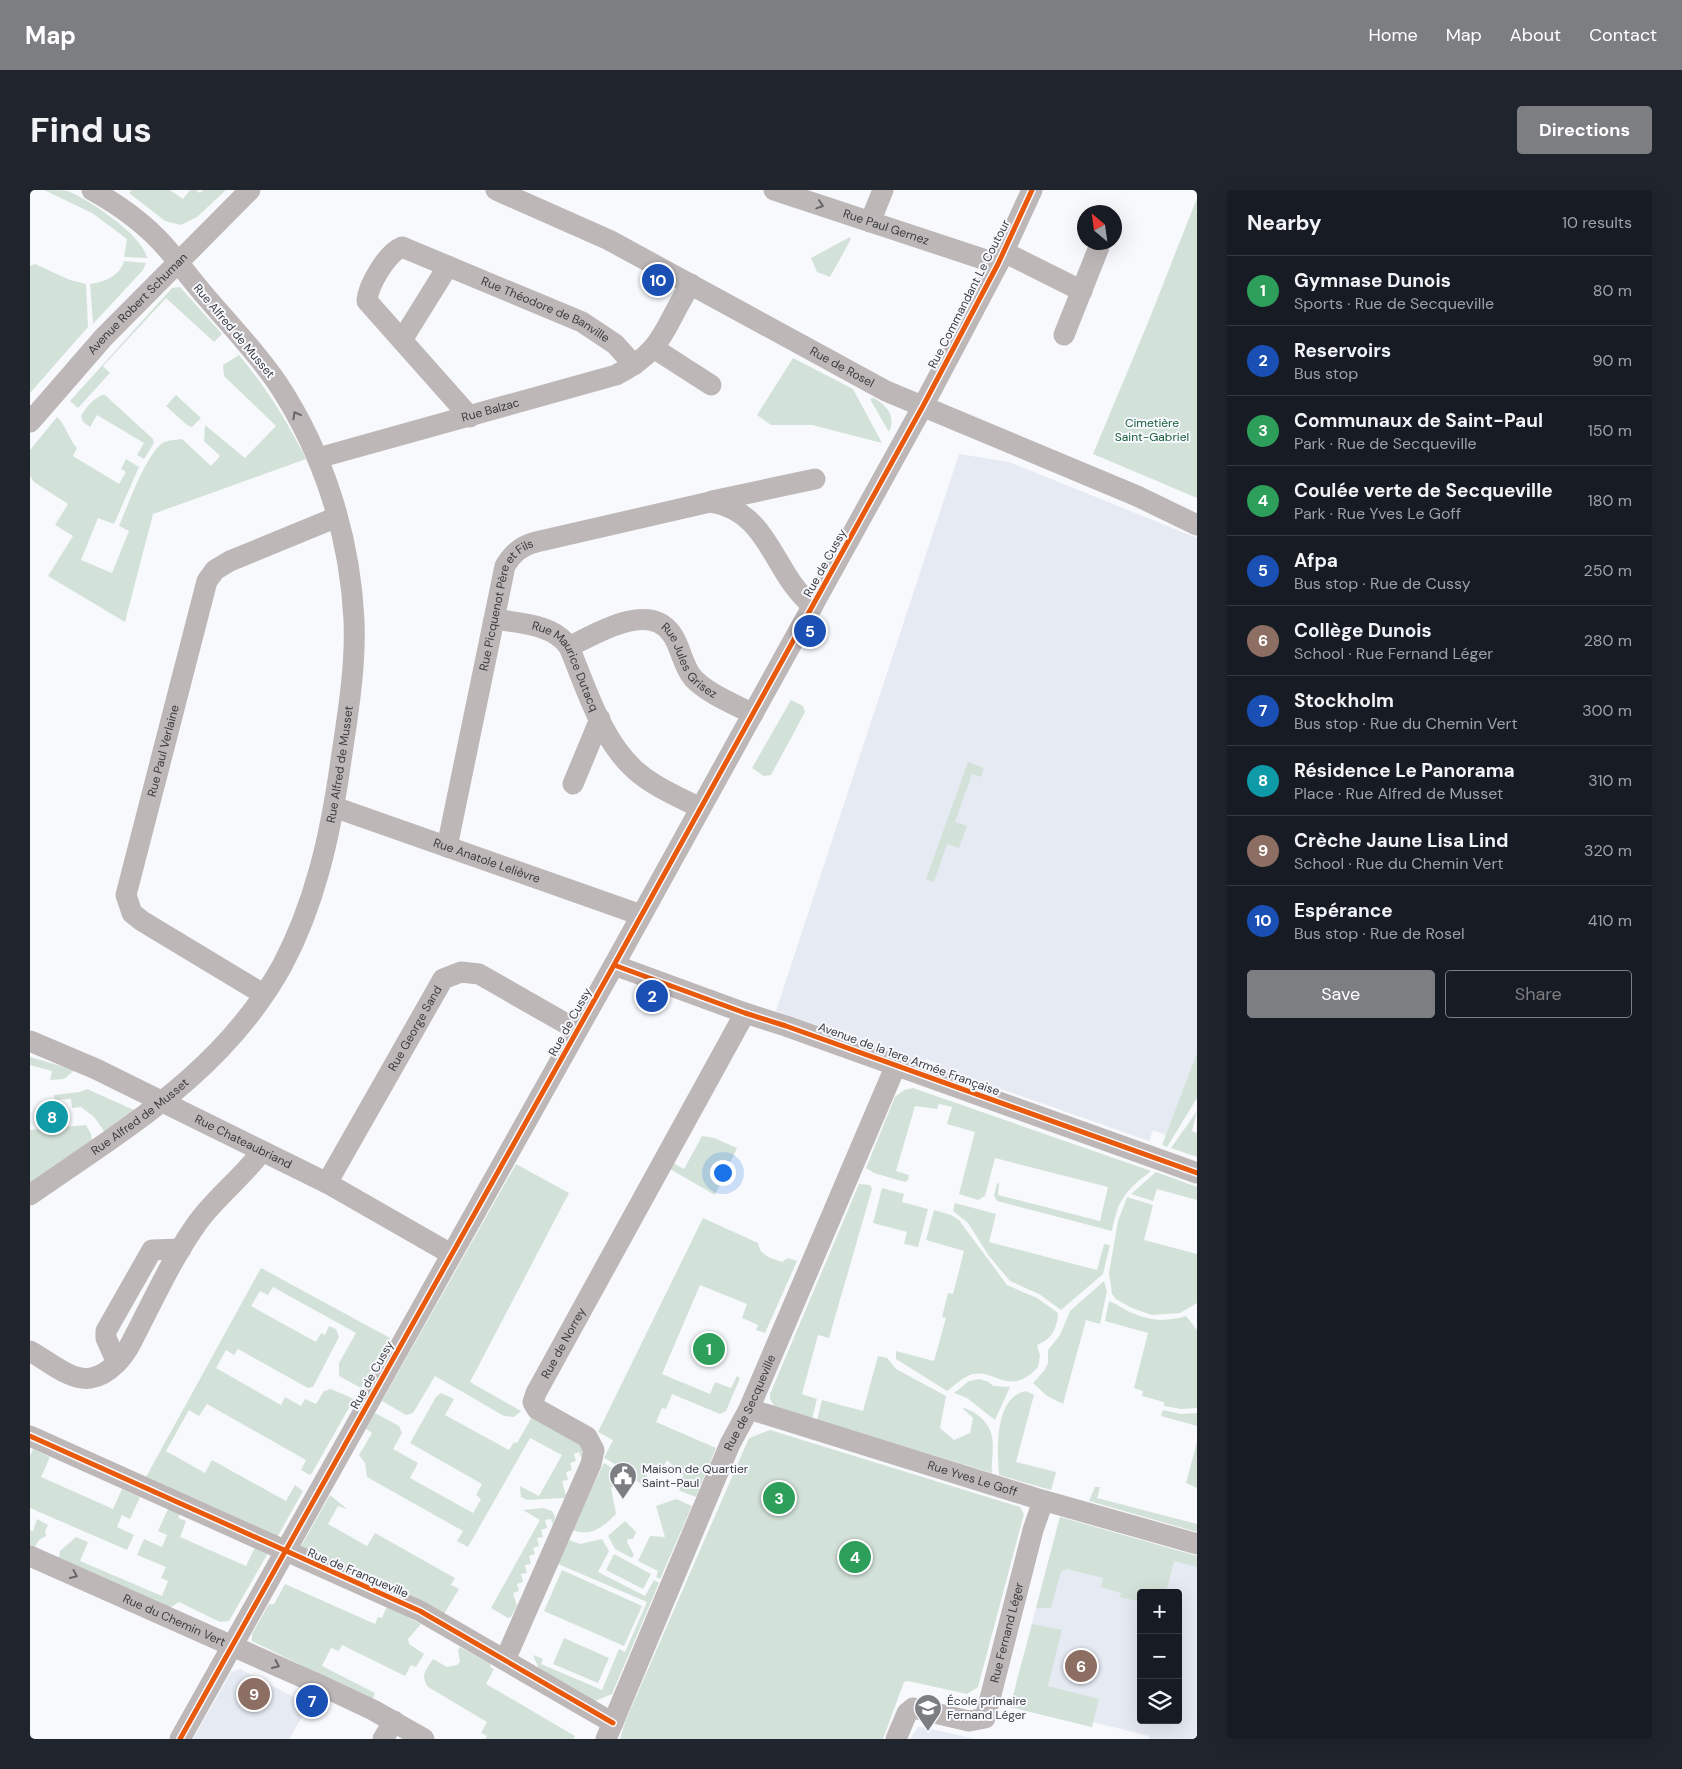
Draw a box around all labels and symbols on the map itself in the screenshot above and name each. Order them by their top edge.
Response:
one-way arrow [816,200,824,210]
street label: Rue Paul Gernez [841,205,931,249]
north arrow [1077,205,1122,250]
street label: Rue Commandant Le Coutour [924,216,1014,371]
street label: Avenue Robert Schuman [84,249,191,358]
pin: 10 [642,261,674,299]
street label: Rue Théodore de Banville [479,273,613,346]
street label: Rue Alfred de Musset [190,281,278,382]
street label: Rue de Rosel [807,343,877,391]
street label: Rue Balzac [460,394,521,426]
one-way arrow [292,411,302,420]
park label: Cimetière Saint-Gabriel [1115,415,1189,445]
street label: Rue de Cussy [800,526,850,600]
street label: Rue Picquenot Père et Fils [476,535,535,672]
pin: 5 [794,612,826,650]
street label: Rue Maurice Dutacq [530,617,602,714]
street label: Rue Jules Grisez [658,619,720,702]
street label: Rue Paul Verlaine [144,703,183,799]
street label: Rue Alfred de Musset [323,704,357,824]
street label: Rue Anatole Lelièvre [431,835,543,887]
pin: 2 [636,977,668,1015]
street label: Rue George Sand [384,983,446,1074]
street label: Rue de Cussy [545,985,595,1059]
street label: Avenue de la 1ere Armée Française [816,1019,1002,1099]
street label: Rue Alfred de Musset [88,1074,192,1159]
pin: 8 [36,1098,68,1136]
street label: Rue Chateaubriand [192,1111,295,1172]
your location [710,1160,736,1186]
street label: Rue de Norrey [537,1304,590,1381]
pin: 1 [693,1330,725,1368]
street label: Rue de Cussy [347,1338,397,1412]
street label: Rue de Secqueville [720,1352,779,1453]
street label: Rue Yves Le Goff [926,1457,1019,1500]
public building icon: Maison de Quartier Saint-Paul [608,1461,638,1500]
place label: Maison de Quartier Saint-Paul [642,1461,749,1491]
pin: 3 [763,1479,795,1517]
pin: 4 [839,1538,871,1576]
street label: Rue de Franqueville [305,1545,411,1602]
one-way arrow [69,1569,78,1580]
street label: Rue Fernand Léger [986,1580,1027,1685]
street label: Rue du Chemin Vert [120,1590,229,1650]
pin: 6 [1065,1647,1097,1685]
one-way arrow [271,1659,280,1670]
pin: 9 [238,1675,270,1713]
pin: 7 [296,1682,328,1720]
school or university icon: École primaire Fernand Léger [913,1693,943,1732]
place label: École primaire Fernand Léger [947,1693,1027,1723]

